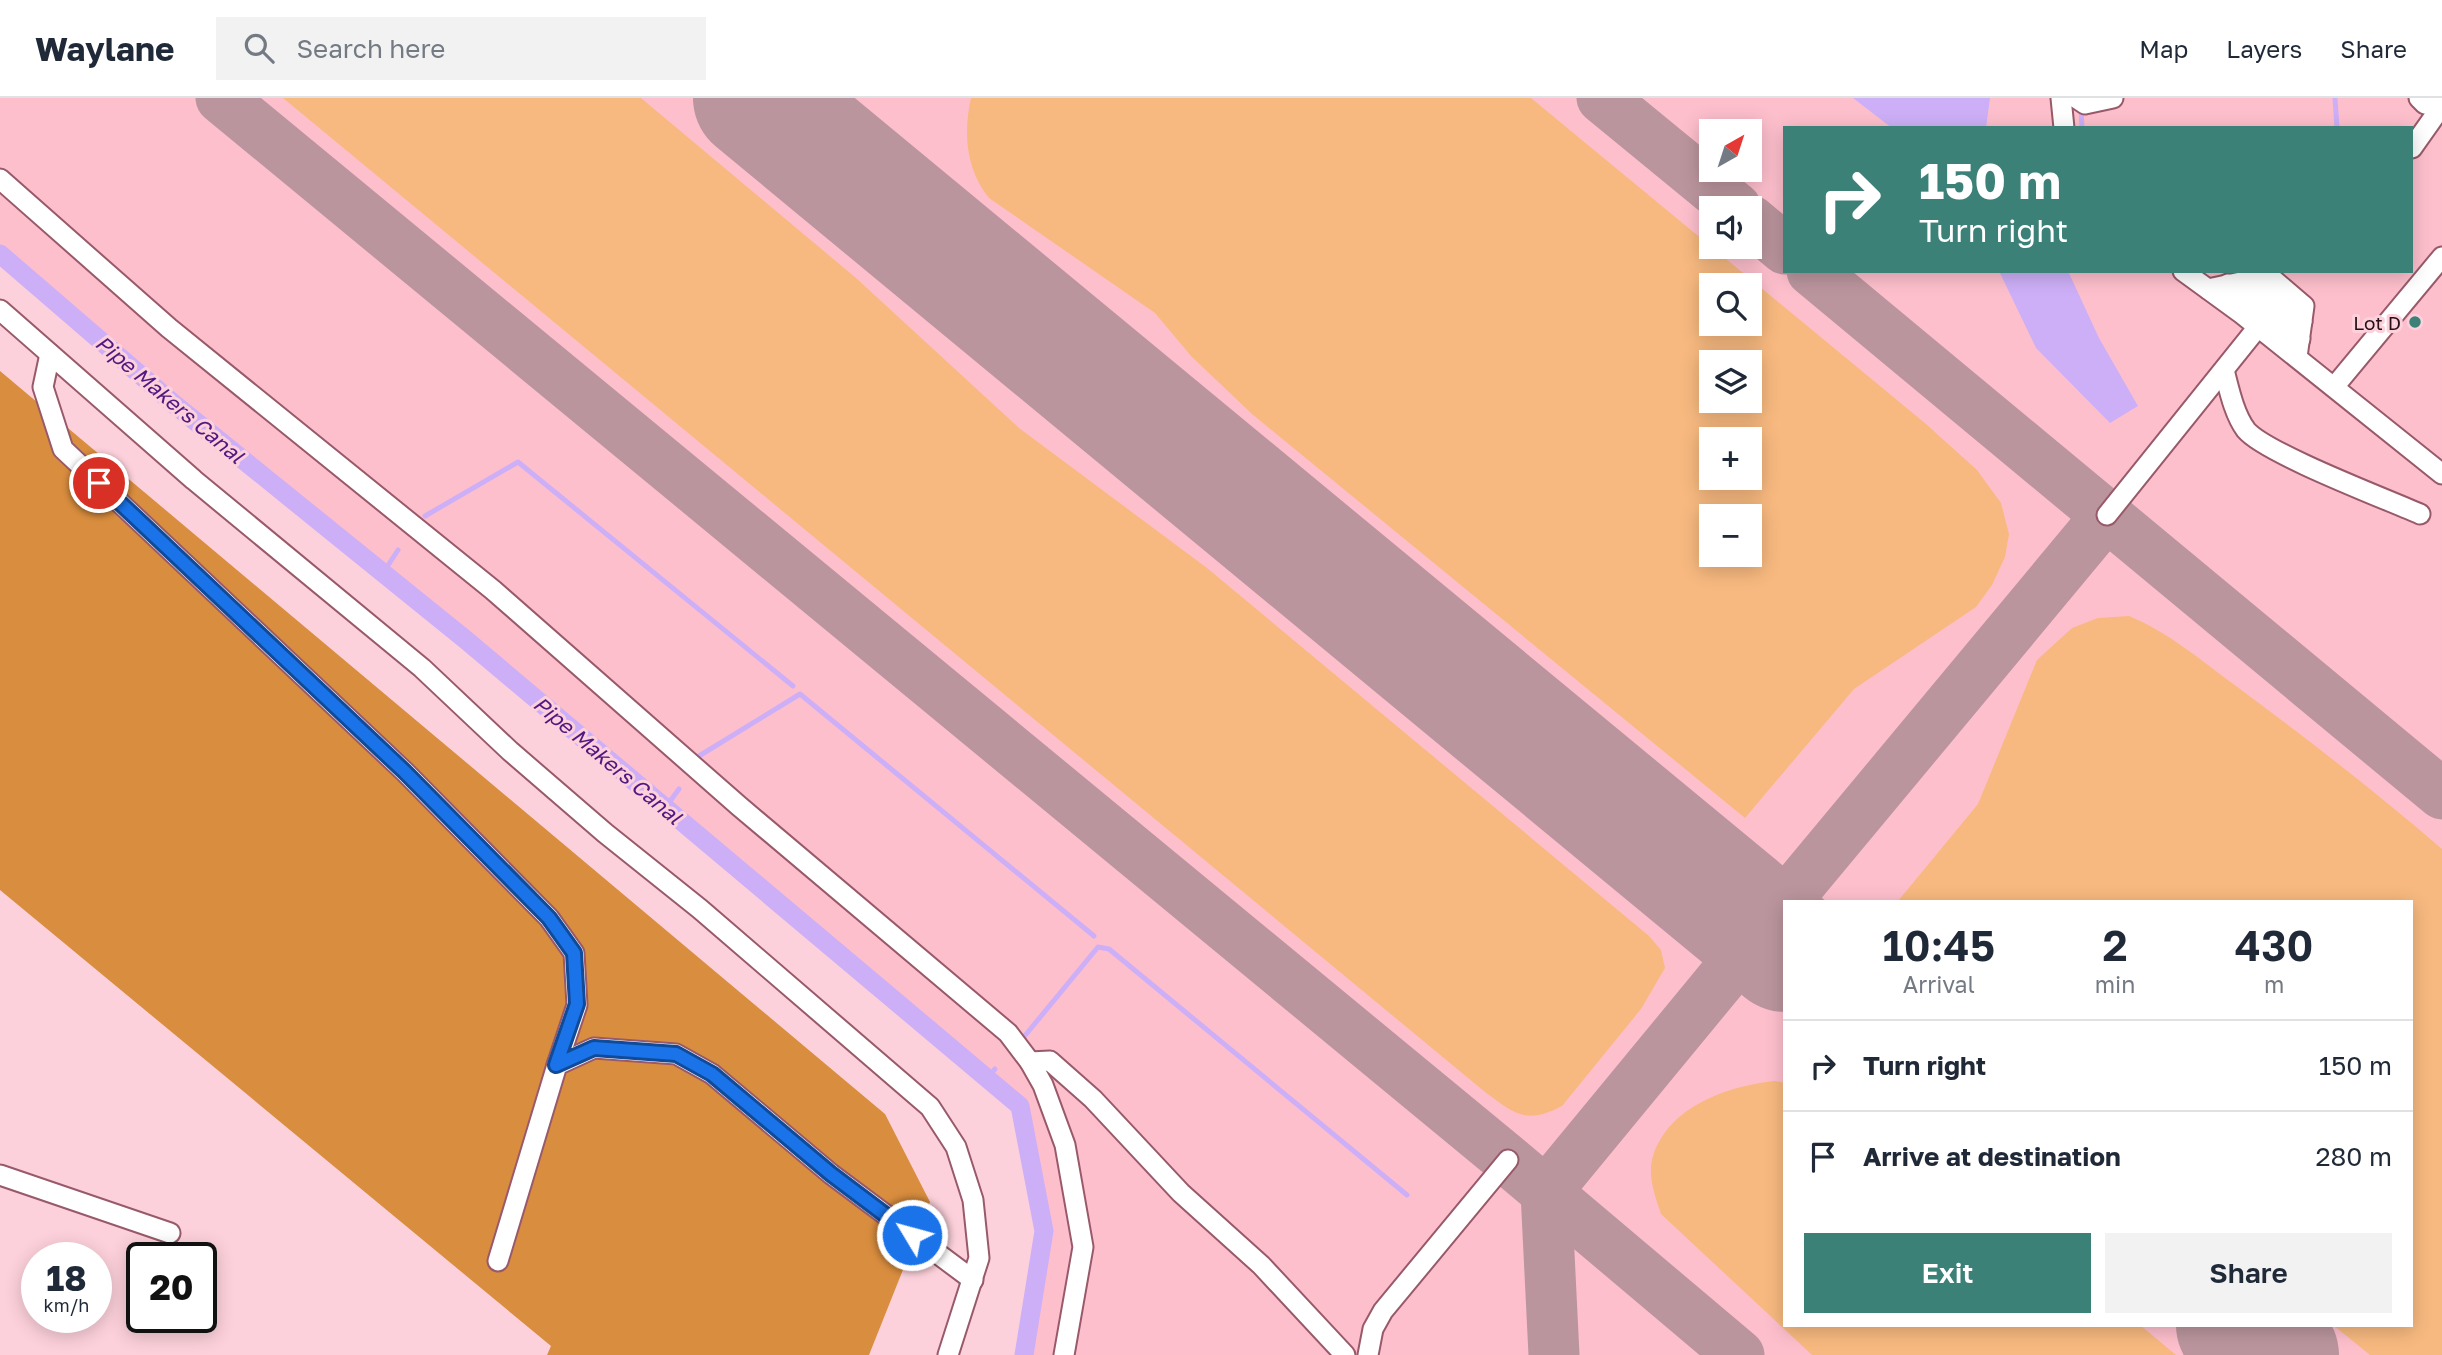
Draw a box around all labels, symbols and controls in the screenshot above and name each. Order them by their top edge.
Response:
search box [216,17,706,80]
text: Waylane [35,29,174,68]
icon: search [240,29,278,67]
text: Search here [296,33,445,64]
text: Map [2139,34,2188,63]
text: Layers [2226,34,2302,63]
text: Share [2340,34,2407,63]
north arrow [1699,119,1762,182]
map controls [1699,119,1762,567]
text: 150 m [1919,151,2061,210]
icon: right [1804,154,1895,245]
button: sound [1699,196,1762,259]
text: Turn right [1919,211,2068,249]
button: search [1699,273,1762,336]
place label: Lot D [2353,311,2401,334]
marker: Lot D [2407,314,2423,330]
water label: Pipe Makers Canal [91,329,250,469]
button: layers [1699,350,1762,413]
button: + [1699,427,1762,490]
pin [69,453,129,513]
icon: arrive [80,464,118,502]
button: − [1699,504,1762,567]
water label: Pipe Makers Canal [529,690,688,830]
text: 10:45 [1883,920,1995,970]
text: 2 [2102,920,2128,970]
text: 430 [2235,920,2313,970]
text: Arrival [1903,970,1975,998]
text: min [2095,970,2135,998]
text: m [2264,970,2284,998]
icon: right [1804,1047,1842,1085]
text: Turn right [1863,1050,1986,1081]
text: 150 m [2319,1050,2392,1081]
icon: arrive [1804,1138,1842,1176]
text: Arrive at destination [1863,1141,2121,1172]
text: 280 m [2315,1141,2392,1172]
position arrow [875,1198,949,1272]
button: Exit [1804,1233,2091,1313]
button: Share [2105,1233,2392,1313]
speed limit sign: 20 [126,1242,217,1333]
text: 18 [46,1257,87,1299]
text: km/h [44,1294,89,1316]

